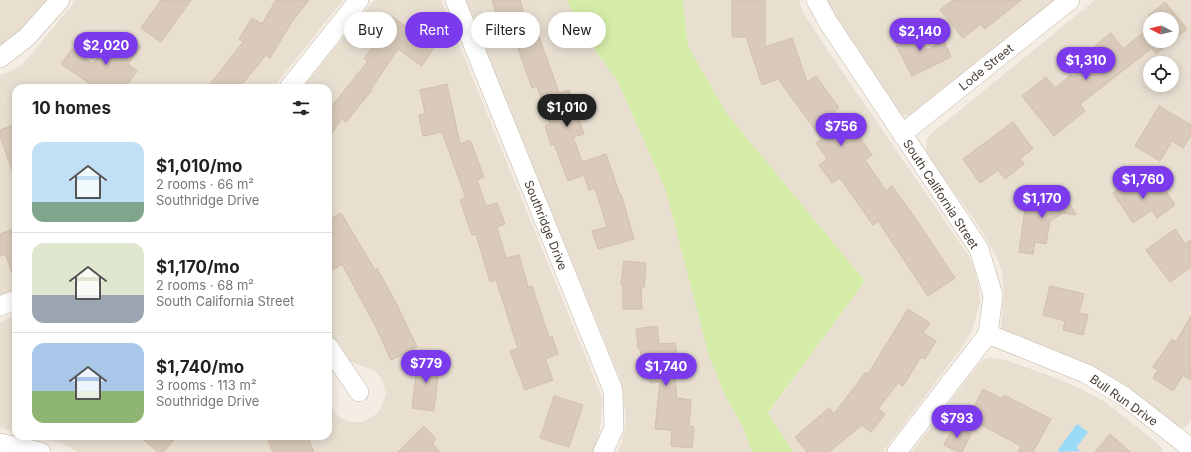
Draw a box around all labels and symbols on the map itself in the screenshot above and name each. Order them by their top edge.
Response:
north arrow [1143,12,1179,48]
pin: $2,140 [887,18,953,52]
pin: $2,020 [73,32,139,66]
street label: Lode Street [956,40,1016,93]
pin: $1,310 [1053,47,1119,81]
pin: $1,010 [534,94,600,128]
pin: $756 [817,113,865,147]
street label: South California Street [900,136,982,252]
pin: $1,760 [1110,166,1176,200]
street label: Southridge Drive [521,178,571,272]
pin: $1,170 [1009,185,1075,219]
pin: $779 [402,350,450,384]
pin: $1,740 [633,353,699,387]
street label: Bull Run Drive [1087,371,1161,429]
pin: $793 [933,405,981,439]

